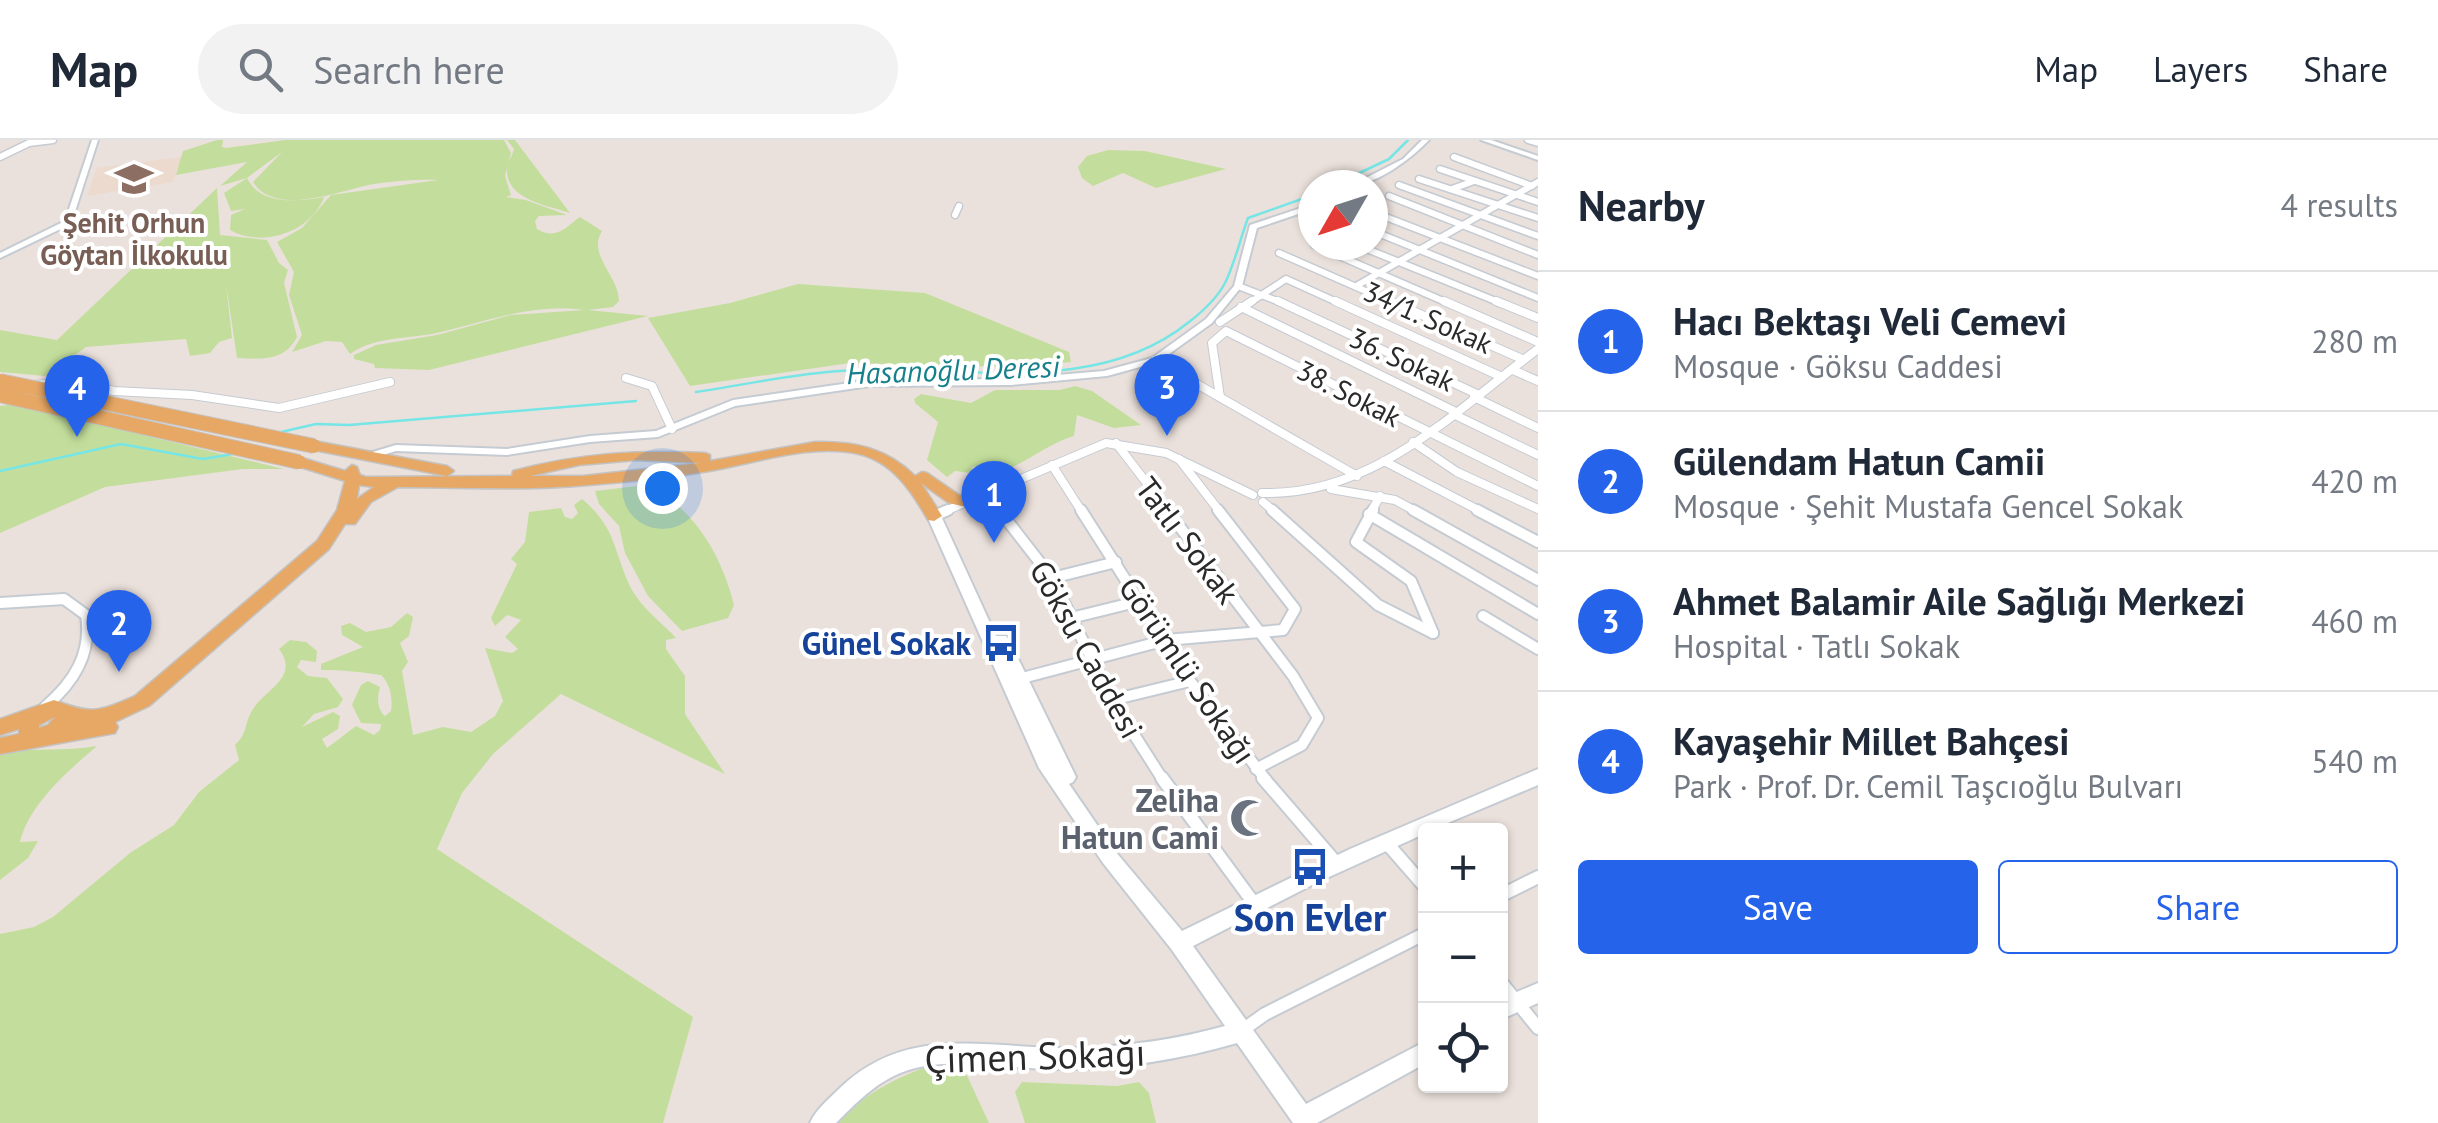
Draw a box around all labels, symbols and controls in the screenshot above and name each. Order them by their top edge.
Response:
search box [198,24,898,114]
text: Map [50,38,138,100]
icon: search [233,42,288,97]
text: Search here [313,45,505,94]
text: Map [2034,46,2098,92]
text: Layers [2153,46,2248,92]
text: Share [2303,46,2388,92]
school or university icon: Şehit Orhun Göytan İlkokulu [113,158,155,200]
north arrow [1298,170,1388,260]
text: Nearby [1578,178,1705,233]
text: 4 results [2280,184,2398,226]
place label: Şehit Orhun Göytan İlkokulu [40,204,228,273]
street label: 34/1. Sokak [1358,272,1499,362]
text: Hacı Bektaşı Veli Cemevi [1673,296,2067,345]
street label: 36. Sokak [1343,318,1461,400]
text: 1 [1601,320,1620,362]
text: 280 m [2311,320,2398,362]
text: Mosque · Göksu Caddesi [1673,345,2003,387]
water label: Hasanoğlu Deresi [846,346,1062,392]
street label: 38. Sokak [1291,351,1408,435]
pin: 4 [44,354,110,437]
pin: 3 [1134,354,1200,436]
text: Gülendam Hatun Camii [1673,436,2045,485]
pin: 1 [962,460,1026,543]
text: 2 [1601,460,1620,502]
text: 420 m [2311,460,2398,502]
your location [637,463,688,514]
street label: Tatlı Sokak [1127,468,1250,612]
text: Mosque · Şehit Mustafa Gencel Sokak [1673,485,2183,527]
street label: Göksu Caddesi [1021,552,1153,746]
street label: Görümlü Sokağı [1110,568,1266,772]
text: Ahmet Balamir Aile Sağlığı Merkezi [1673,576,2245,625]
pin: 2 [86,590,152,672]
text: 3 [1601,600,1620,642]
text: 460 m [2311,600,2398,642]
place label: Günel Sokak [802,622,971,664]
bus stop icon: Günel Sokak [980,622,1022,664]
text: Hospital · Tatlı Sokak [1673,625,1960,667]
text: Kayaşehir Millet Bahçesi [1673,716,2069,765]
text: 4 [1601,740,1620,782]
text: 540 m [2311,740,2398,782]
text: Park · Prof. Dr. Cemil Taşcıoğlu Bulvarı [1673,765,2183,807]
place label: Zeliha Hatun Cami [1061,779,1219,858]
mosque icon: Zeliha Hatun Cami [1228,797,1270,839]
map controls [1418,823,1508,1093]
button: + [1418,823,1508,913]
bus stop icon: Son Evler [1289,846,1331,888]
button: Save [1578,860,1978,954]
button: Share [1998,860,2398,954]
place label: Son Evler [1234,892,1387,941]
button: − [1418,913,1508,1003]
button: locate [1418,1003,1508,1093]
street label: Çimen Sokağı [924,1027,1146,1083]

